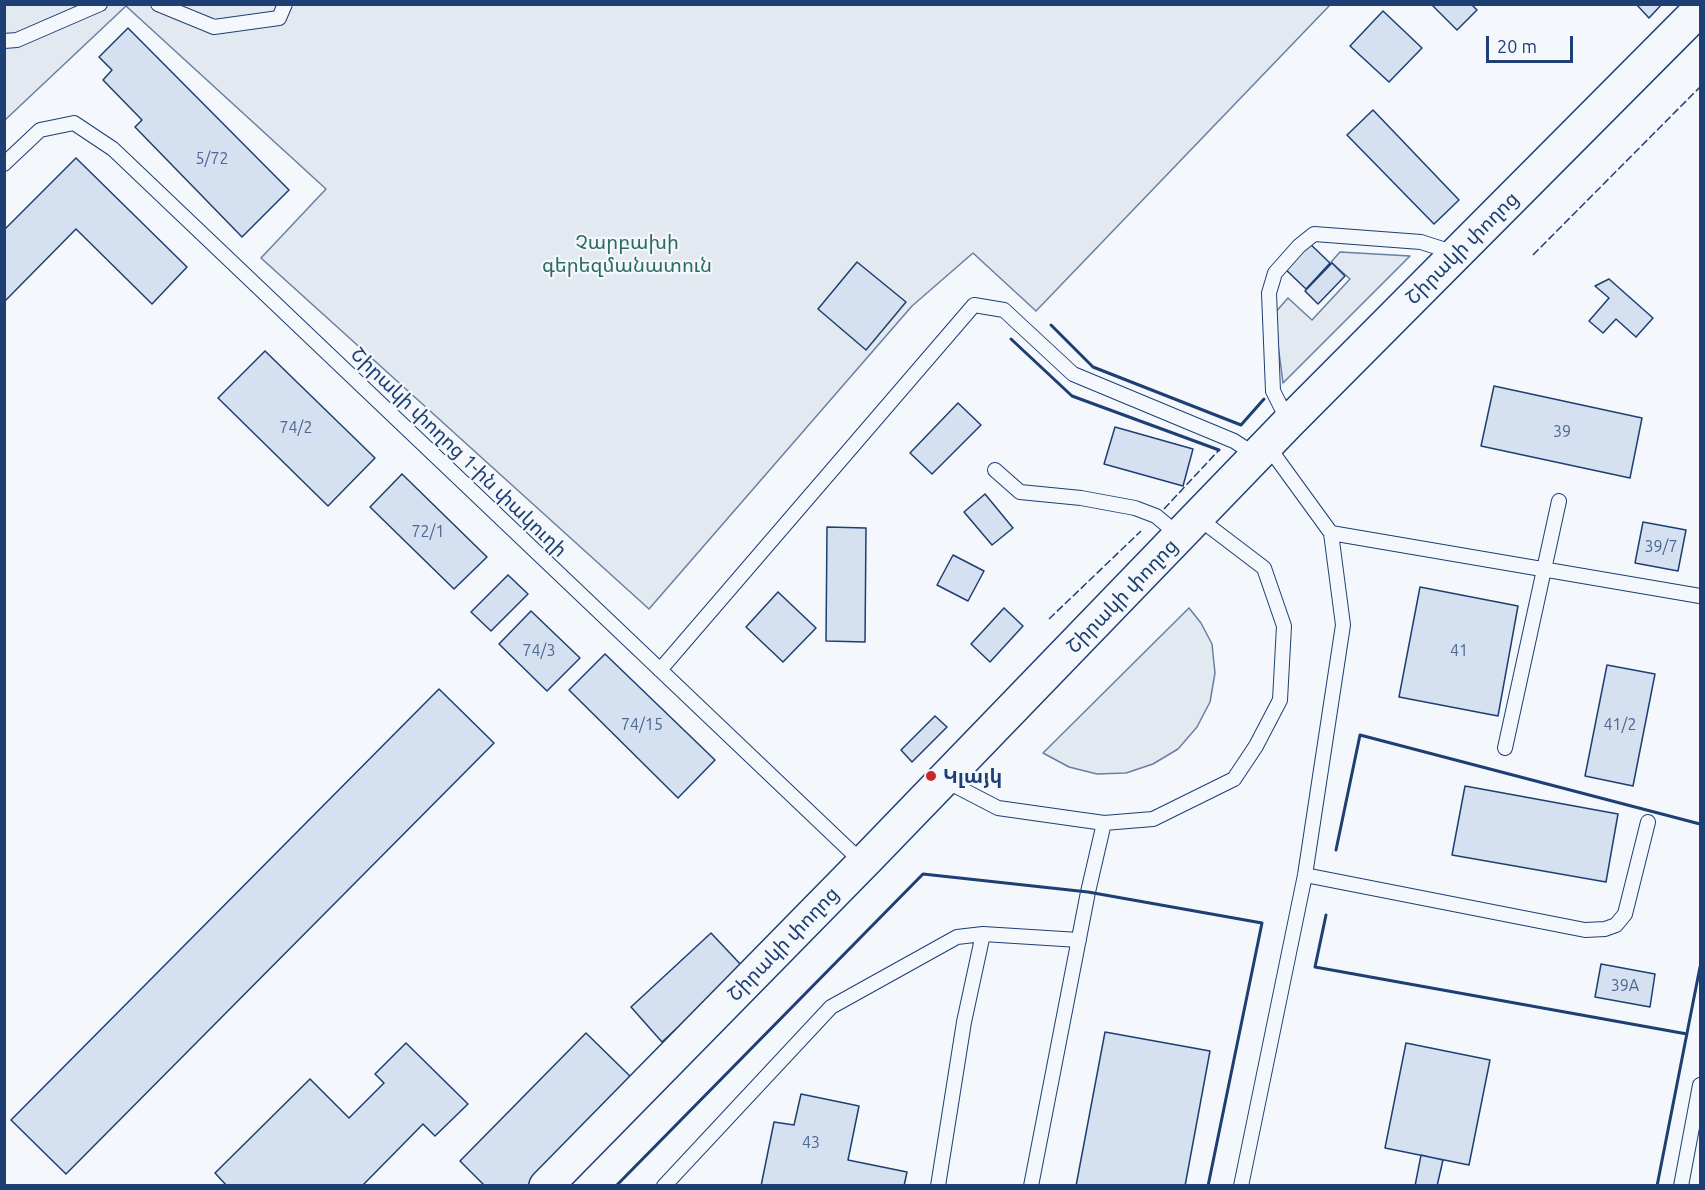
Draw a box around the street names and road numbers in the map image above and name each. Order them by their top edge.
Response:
street label: Շիրակի փողոց [1401,187,1523,309]
street label: Շիրակի փողոց 1-ին փակուղի [346,342,572,562]
street label: Շիրակի փողոց [1061,534,1183,658]
street label: Շիրակի փողոց [722,882,844,1006]

